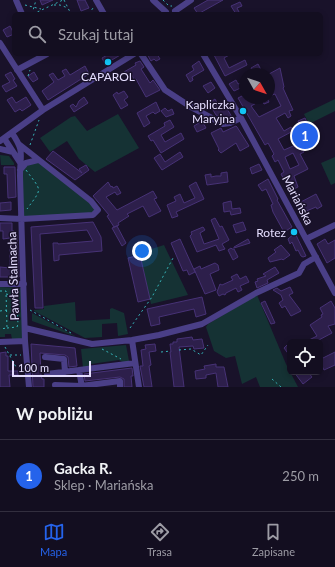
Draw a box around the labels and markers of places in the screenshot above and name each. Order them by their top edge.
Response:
marker: CAPAROL [103,57,113,67]
place label: CAPAROL [81,69,135,84]
place label: Kapliczka Maryjna [185,97,235,126]
marker: Kapliczka Maryjna [238,106,248,116]
pin: 1 [292,121,318,151]
place label: Rotez [256,225,287,240]
marker: Rotez [289,227,299,237]

